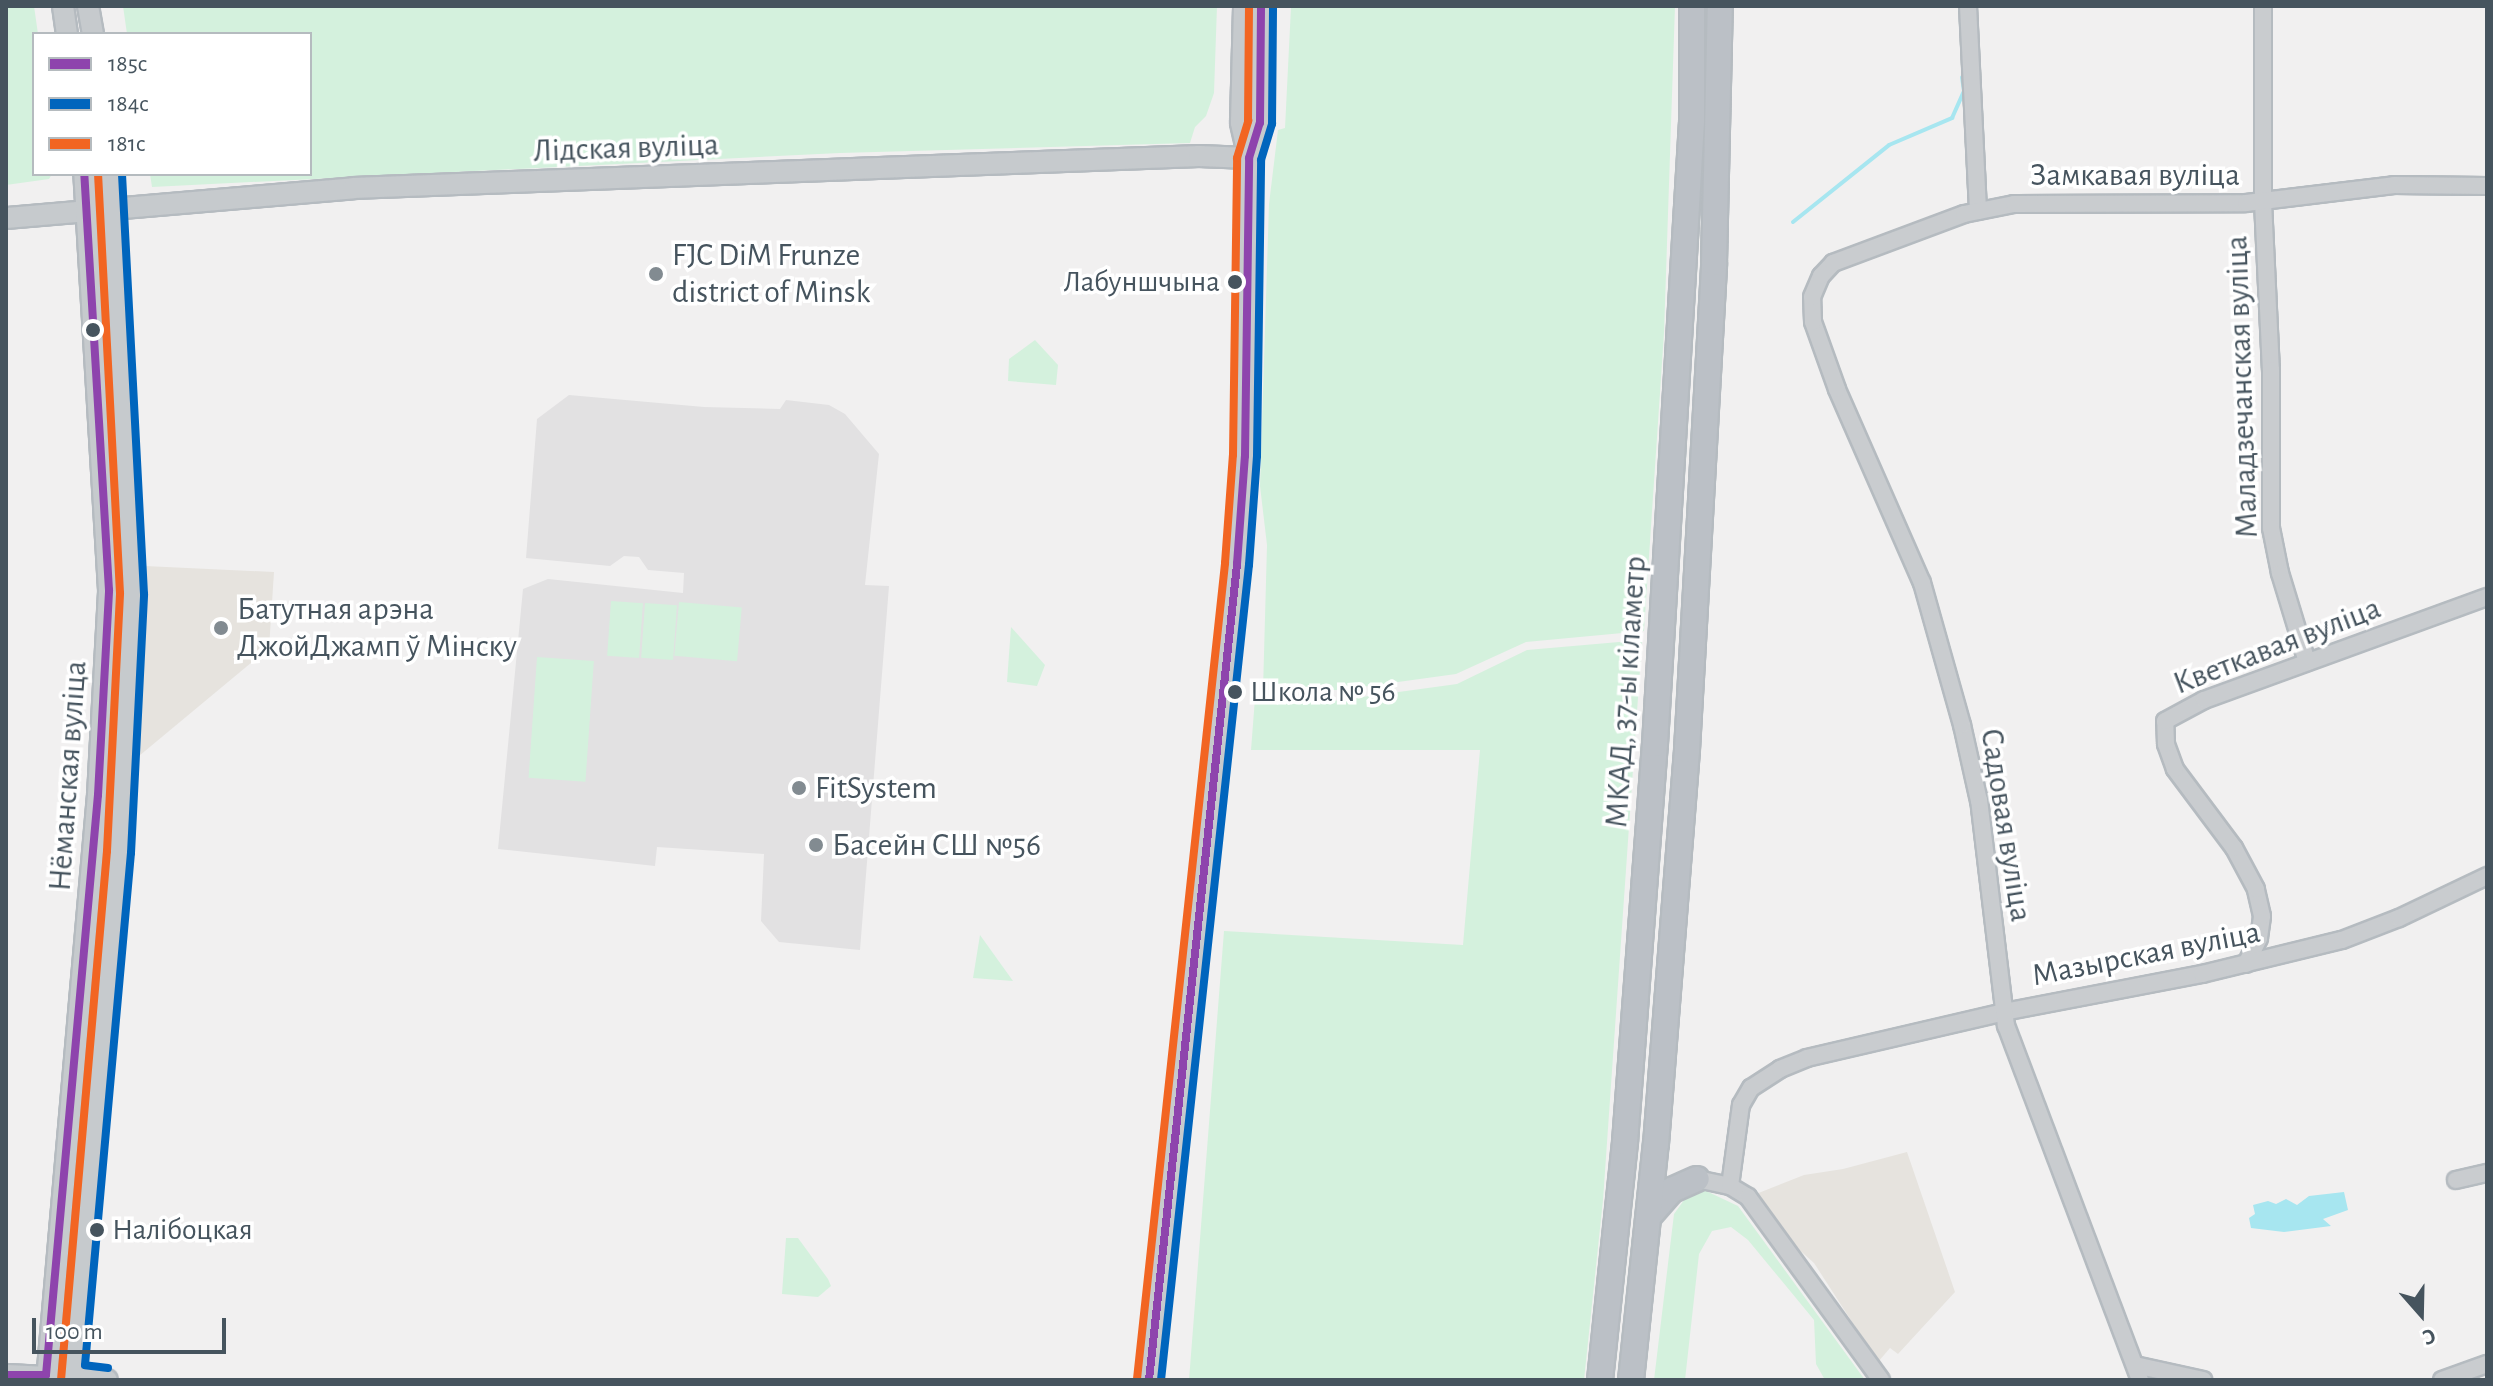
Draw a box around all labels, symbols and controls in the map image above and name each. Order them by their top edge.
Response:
legend [32,32,312,176]
text: 185с [108,52,147,76]
text: 184с [108,92,149,116]
street label: Лідская вуліца [533,126,719,170]
text: 181с [108,132,146,156]
street label: Замкавая вуліца [2030,156,2240,194]
street label: Маладзечанская вуліца [2218,235,2266,539]
place label: FJC DiM Frunze district of Minsk [672,237,870,312]
place label: Лабуншчына [1063,264,1220,300]
marker: FJC DiM Frunze district of Minsk [647,265,665,283]
marker: Лабуншчына [1227,274,1243,290]
unlabelled marker [85,322,101,338]
street label: МКАД, 37-ы кіламетр [1597,555,1655,829]
street label: Кветкавая вуліца [2168,589,2386,703]
place label: Батутная арэна ДжойДжамп ў Мінску [237,591,517,666]
marker: Батутная арэна ДжойДжамп ў Мінску [212,619,230,637]
street label: Нёманская вуліца [41,660,95,892]
place label: Школа № 56 [1250,674,1396,710]
marker: Школа № 56 [1227,684,1243,700]
street label: Садовая вуліца [1972,726,2040,924]
place label: FitSystem [815,769,937,807]
marker: FitSystem [790,779,808,797]
place label: Басейн СШ №56 [832,826,1041,864]
marker: Басейн СШ №56 [807,836,825,854]
street label: Мазырская вуліца [2028,913,2264,995]
place label: Налібоцкая [112,1212,253,1248]
marker: Налібоцкая [89,1222,105,1238]
north arrow [2381,1274,2461,1354]
scale bar [36,1302,230,1352]
text: 100 m [46,1320,103,1344]
text: С [2420,1324,2439,1349]

